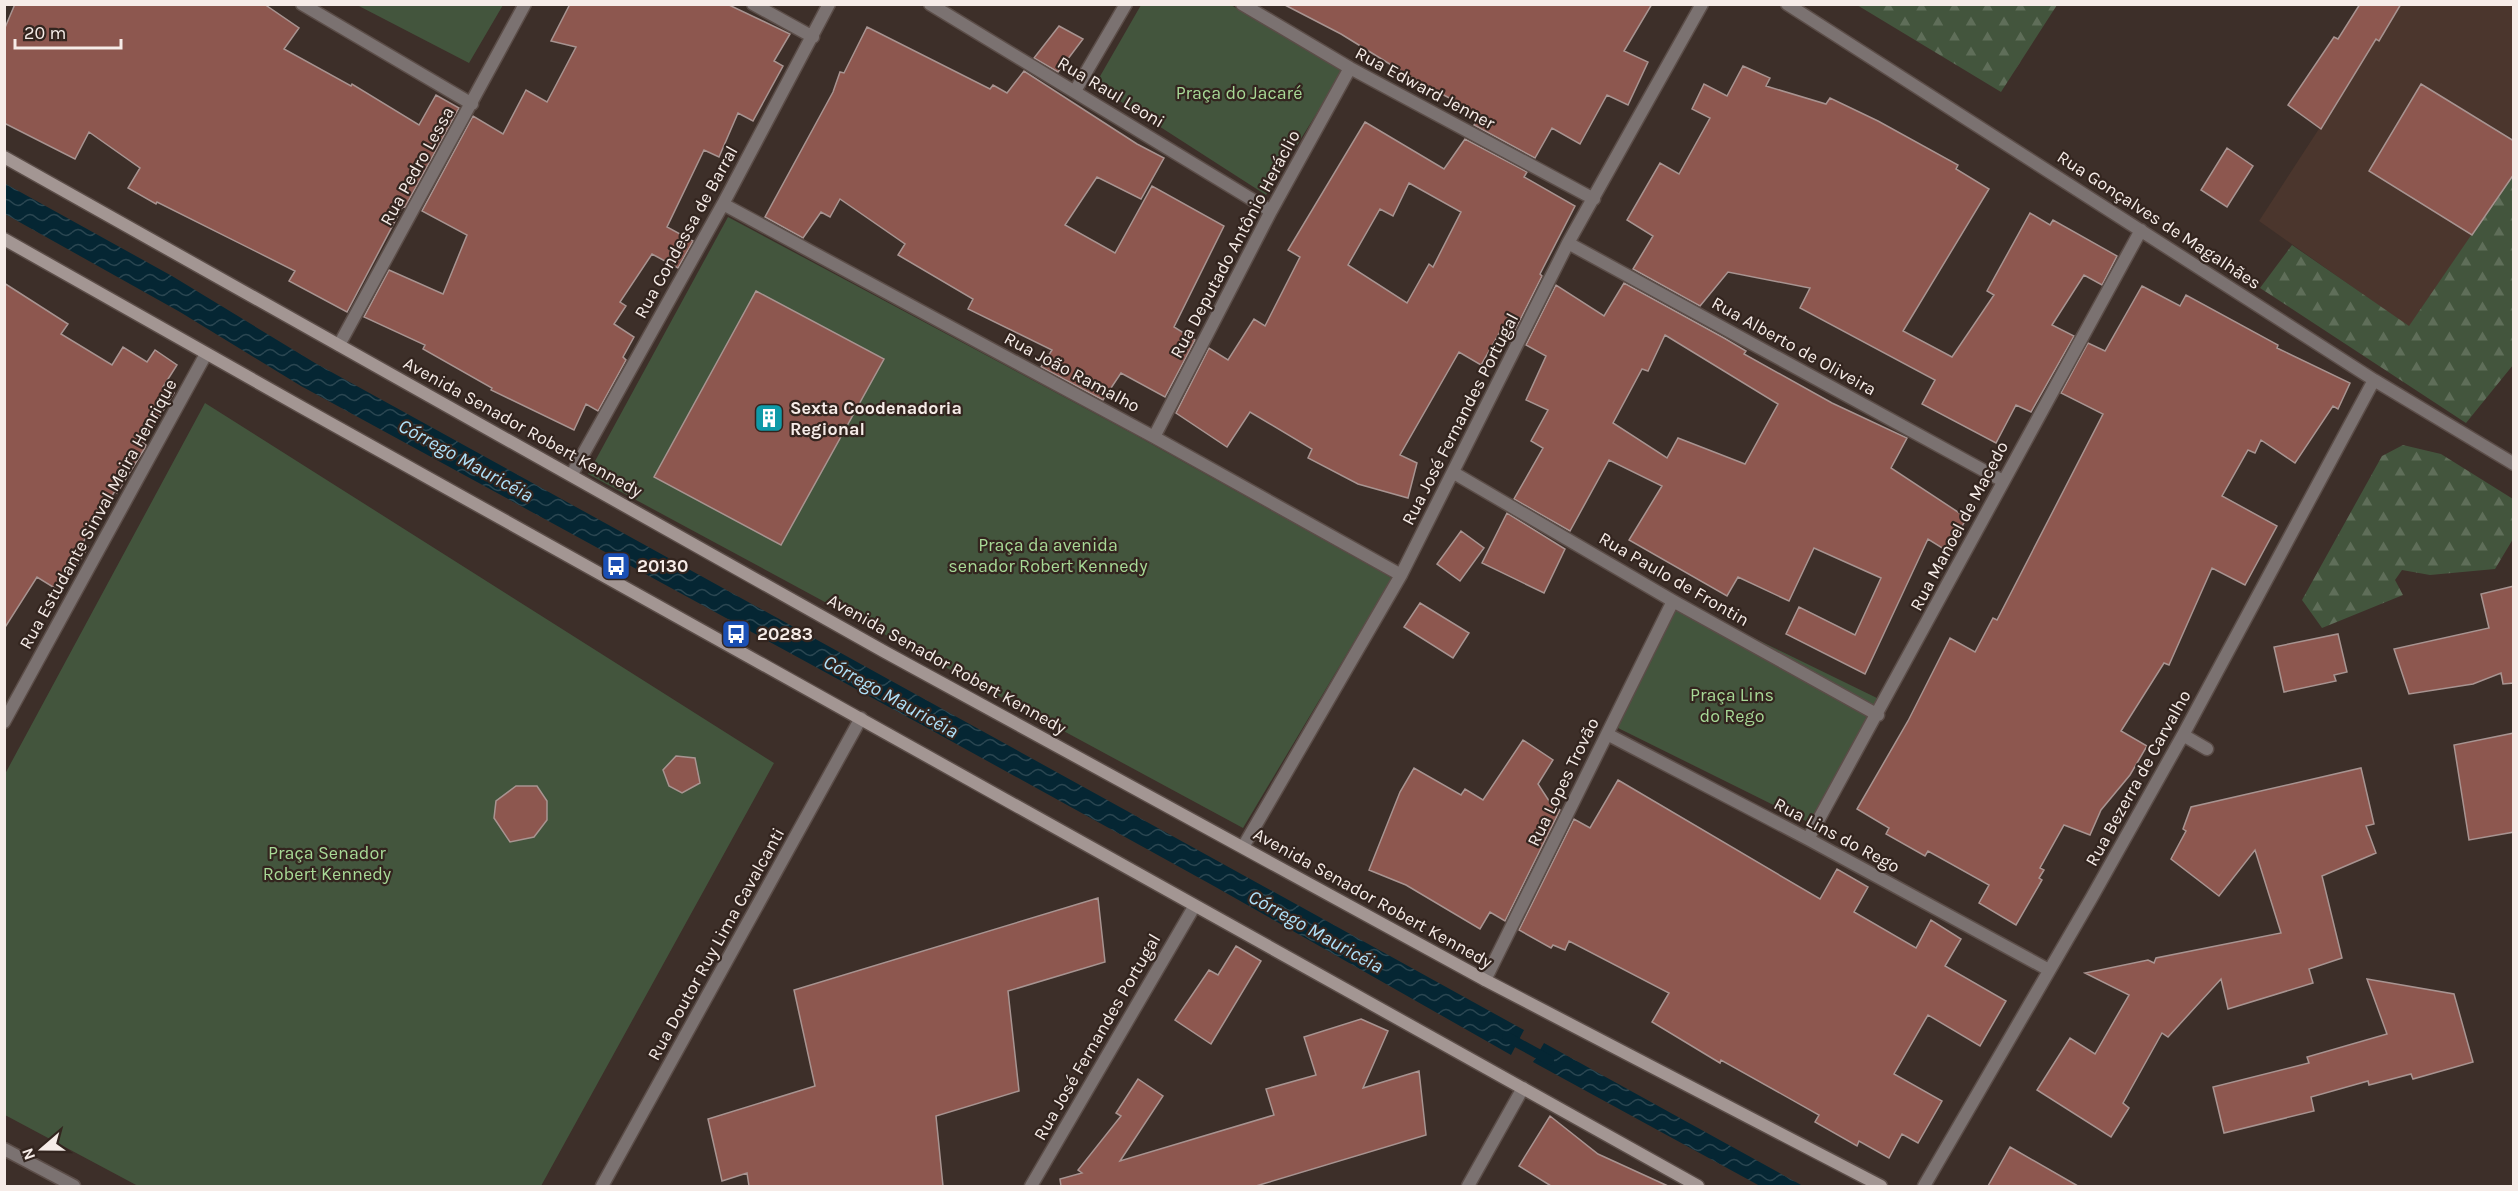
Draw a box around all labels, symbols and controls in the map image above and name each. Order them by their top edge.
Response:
scale bar [15,12,122,50]
text: 20 m [24,22,66,44]
street label: Rua Edward Jenner [1351,42,1499,134]
street label: Rua Raul Leoni [1053,51,1169,133]
park label: Praça do Jacaré [1176,82,1302,104]
street label: Rua Pedro Lessa [375,102,459,230]
street label: Rua Deputado Antônio Heráclio [1165,126,1305,362]
street label: Rua Condessa de Barral [629,142,743,322]
street label: Rua Gonçalves de Magalhães [2053,146,2265,294]
street label: Rua Alberto de Oliveira [1708,292,1880,400]
street label: Rua José Fernandes Portugal [1397,309,1523,529]
street label: Rua João Ramalho [1000,327,1144,417]
street label: Avenida Senador Robert Kennedy [400,352,647,502]
street label: Rua Estudante Sinval Meira Henrique [14,375,182,653]
place label: Sexta Coodenadoria Regional [790,397,962,440]
building icon: Sexta Coodenadoria Regional [753,402,785,434]
water label: Córrego Mauricéia [394,414,537,507]
street label: Rua Manoel de Macedo [1905,437,2013,615]
street label: Rua Paulo de Frontin [1595,527,1753,631]
park label: Praça da avenida senador Robert Kennedy [948,534,1148,577]
bus stop icon: 20130 [600,550,632,582]
place label: 20130 [637,555,688,577]
street label: Avenida Senador Robert Kennedy [824,589,1071,739]
bus stop icon: 20283 [720,618,752,650]
place label: 20283 [757,623,813,645]
water label: Córrego Mauricéia [819,650,962,743]
park label: Praça Lins do Rego [1690,684,1774,727]
street label: Rua Bezerra de Carvalho [2080,686,2196,870]
street label: Rua Lopes Trovão [1522,714,1604,850]
street label: Rua Lins do Rego [1770,793,1904,877]
street label: Avenida Senador Robert Kennedy [1250,823,1497,973]
street label: Rua Doutor Ruy Lima Cavalcanti [643,824,789,1064]
park label: Praça Senador Robert Kennedy [263,842,392,885]
water label: Córrego Mauricéia [1244,885,1387,978]
street label: Rua José Fernandes Portugal [1029,930,1165,1144]
north arrow [12,1119,72,1179]
text: N [17,1145,39,1163]

